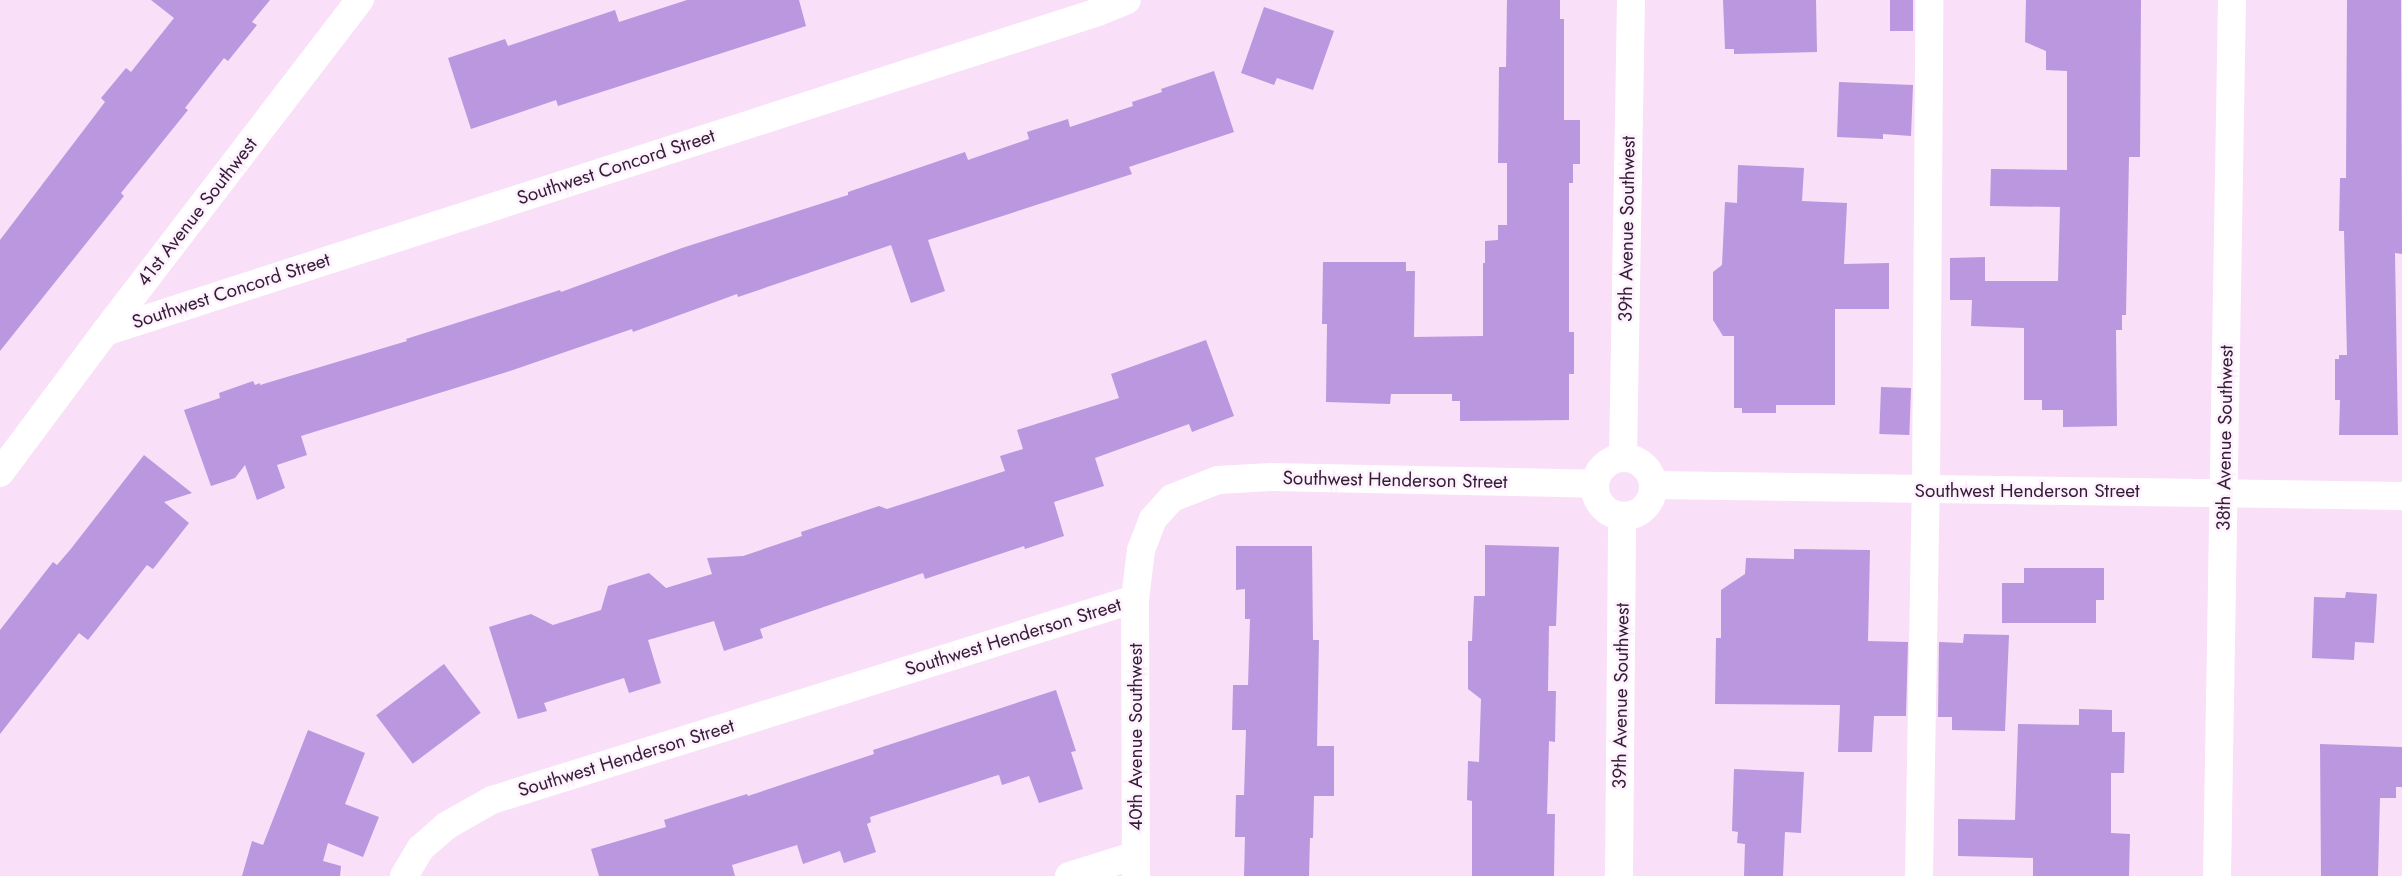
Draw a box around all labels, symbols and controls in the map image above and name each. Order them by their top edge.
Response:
street label: Southwest Concord Street [514,124,718,210]
street label: 41st Avenue Southwest [132,133,262,291]
street label: 39th Avenue Southwest [1614,136,1640,322]
street label: Southwest Concord Street [129,248,333,334]
street label: 38th Avenue Southwest [2212,345,2238,531]
street label: Southwest Henderson Street [1282,467,1508,493]
street label: Southwest Henderson Street [1914,480,2140,502]
street label: Southwest Henderson Street [902,593,1124,681]
street label: 39th Avenue Southwest [1608,603,1634,789]
street label: 40th Avenue Southwest [1125,643,1147,831]
street label: Southwest Henderson Street [515,714,737,802]

